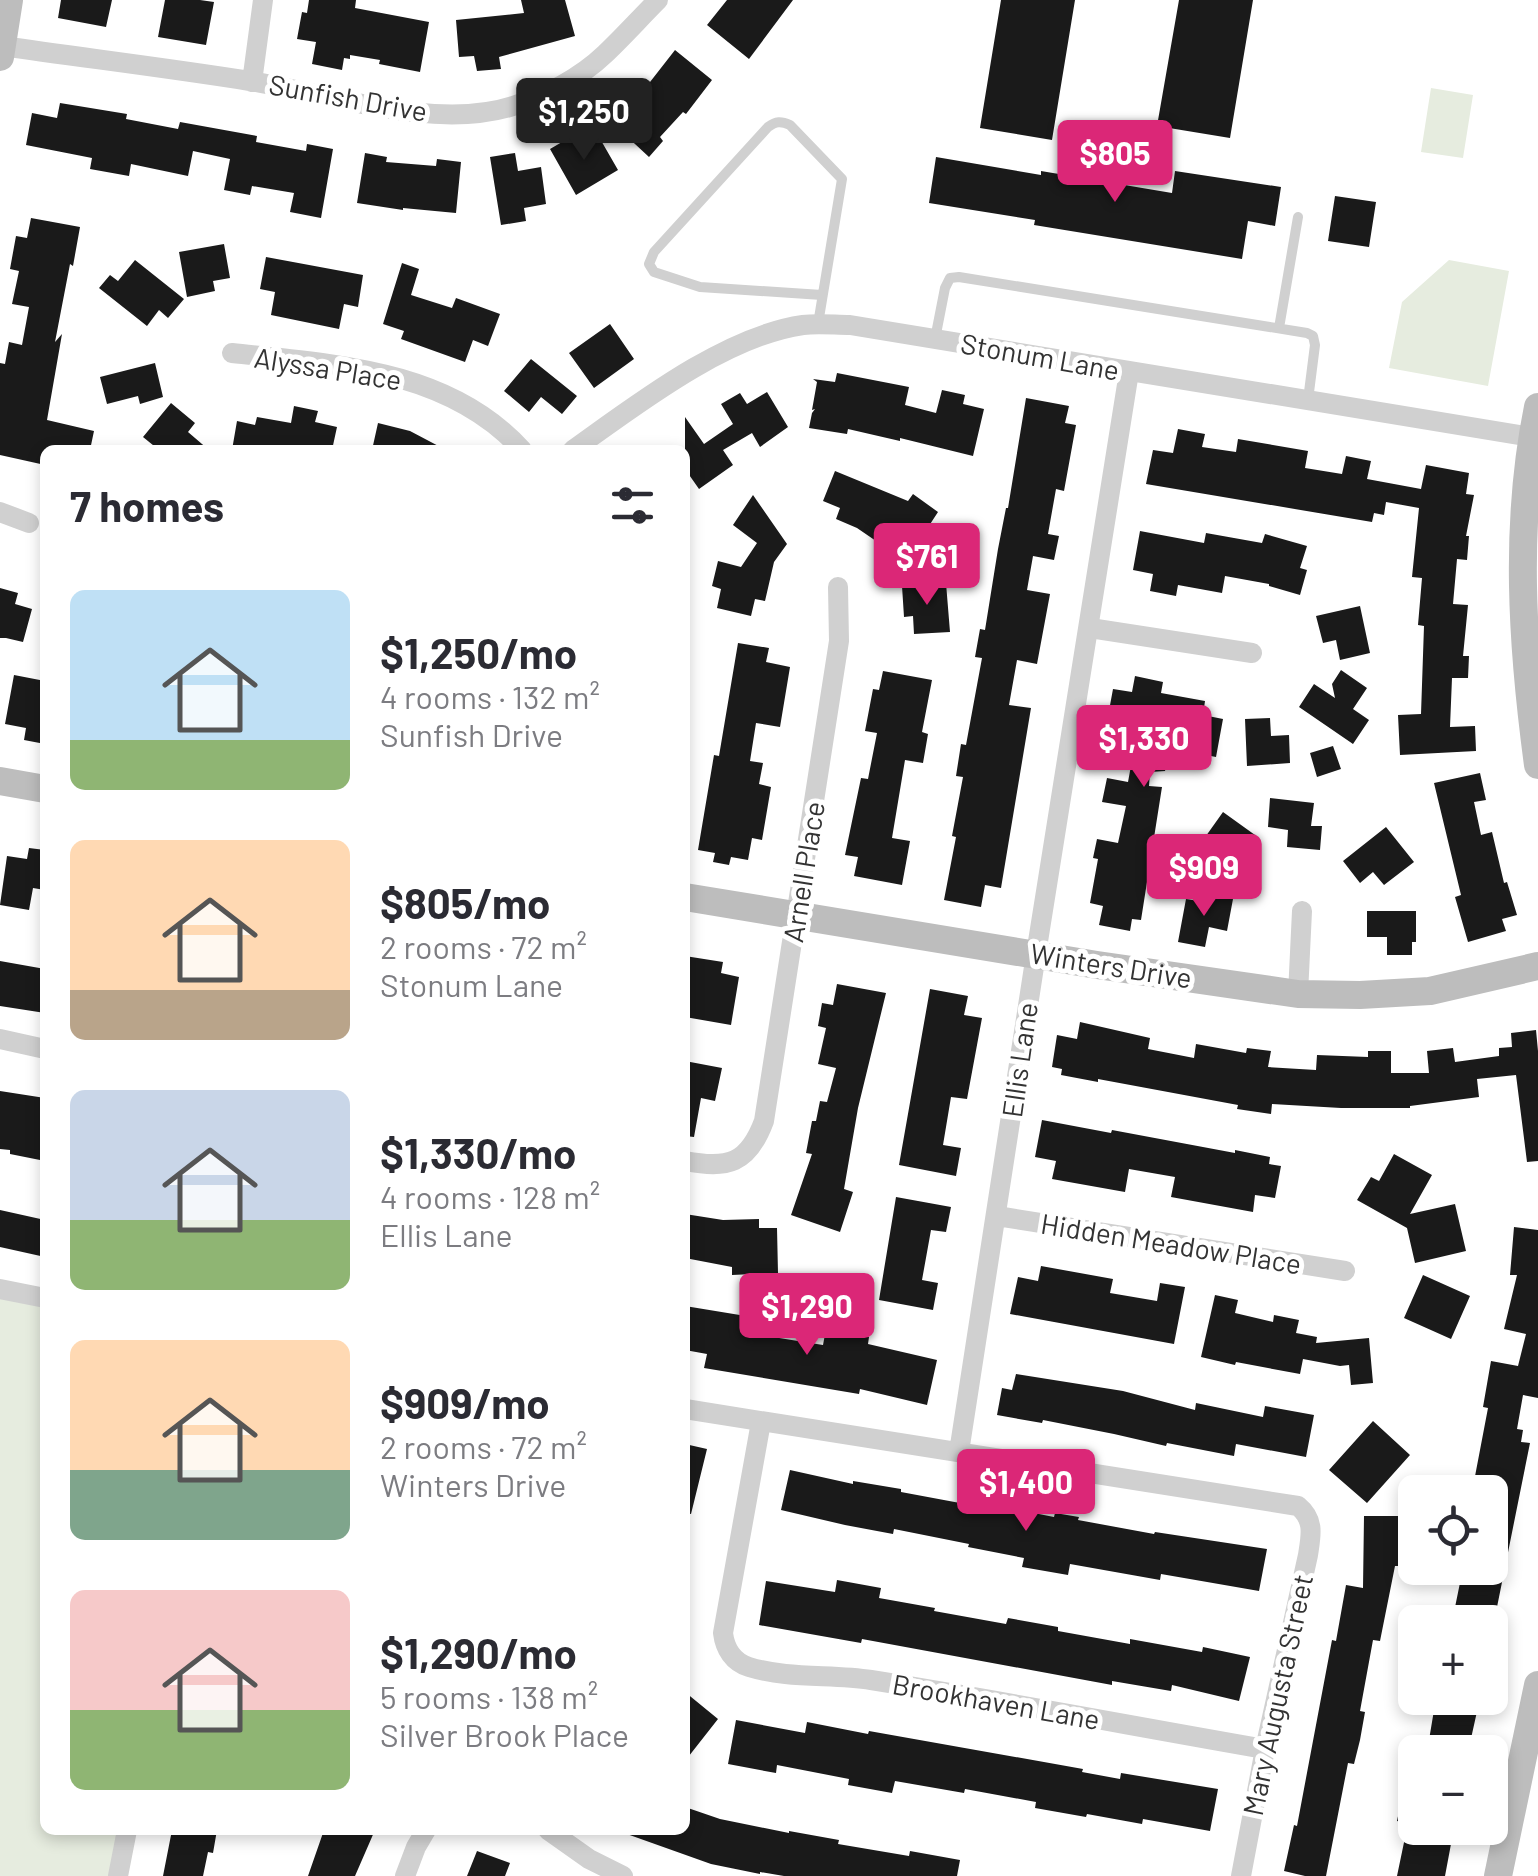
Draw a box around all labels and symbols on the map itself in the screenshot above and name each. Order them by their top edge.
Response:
street label: Sunfish Drive [266,66,430,128]
pin: $1,250 [503,78,665,163]
pin: $805 [1056,120,1174,205]
street label: Stonum Lane [958,325,1122,387]
street label: Alyssa Place [252,340,404,396]
pin: $761 [868,523,986,608]
pin: $1,330 [1063,705,1225,790]
street label: Arnell Place [775,799,831,945]
pin: $909 [1145,834,1263,919]
street label: Winters Drive [1028,935,1194,995]
street label: Ellis Lane [994,1000,1044,1120]
street label: Hidden Meadow Place [1038,1206,1304,1280]
pin: $1,290 [726,1273,888,1358]
pin: $1,400 [945,1449,1107,1534]
street label: Mary Augusta Street [1235,1571,1319,1819]
street label: Brookhaven Lane [890,1666,1102,1736]

